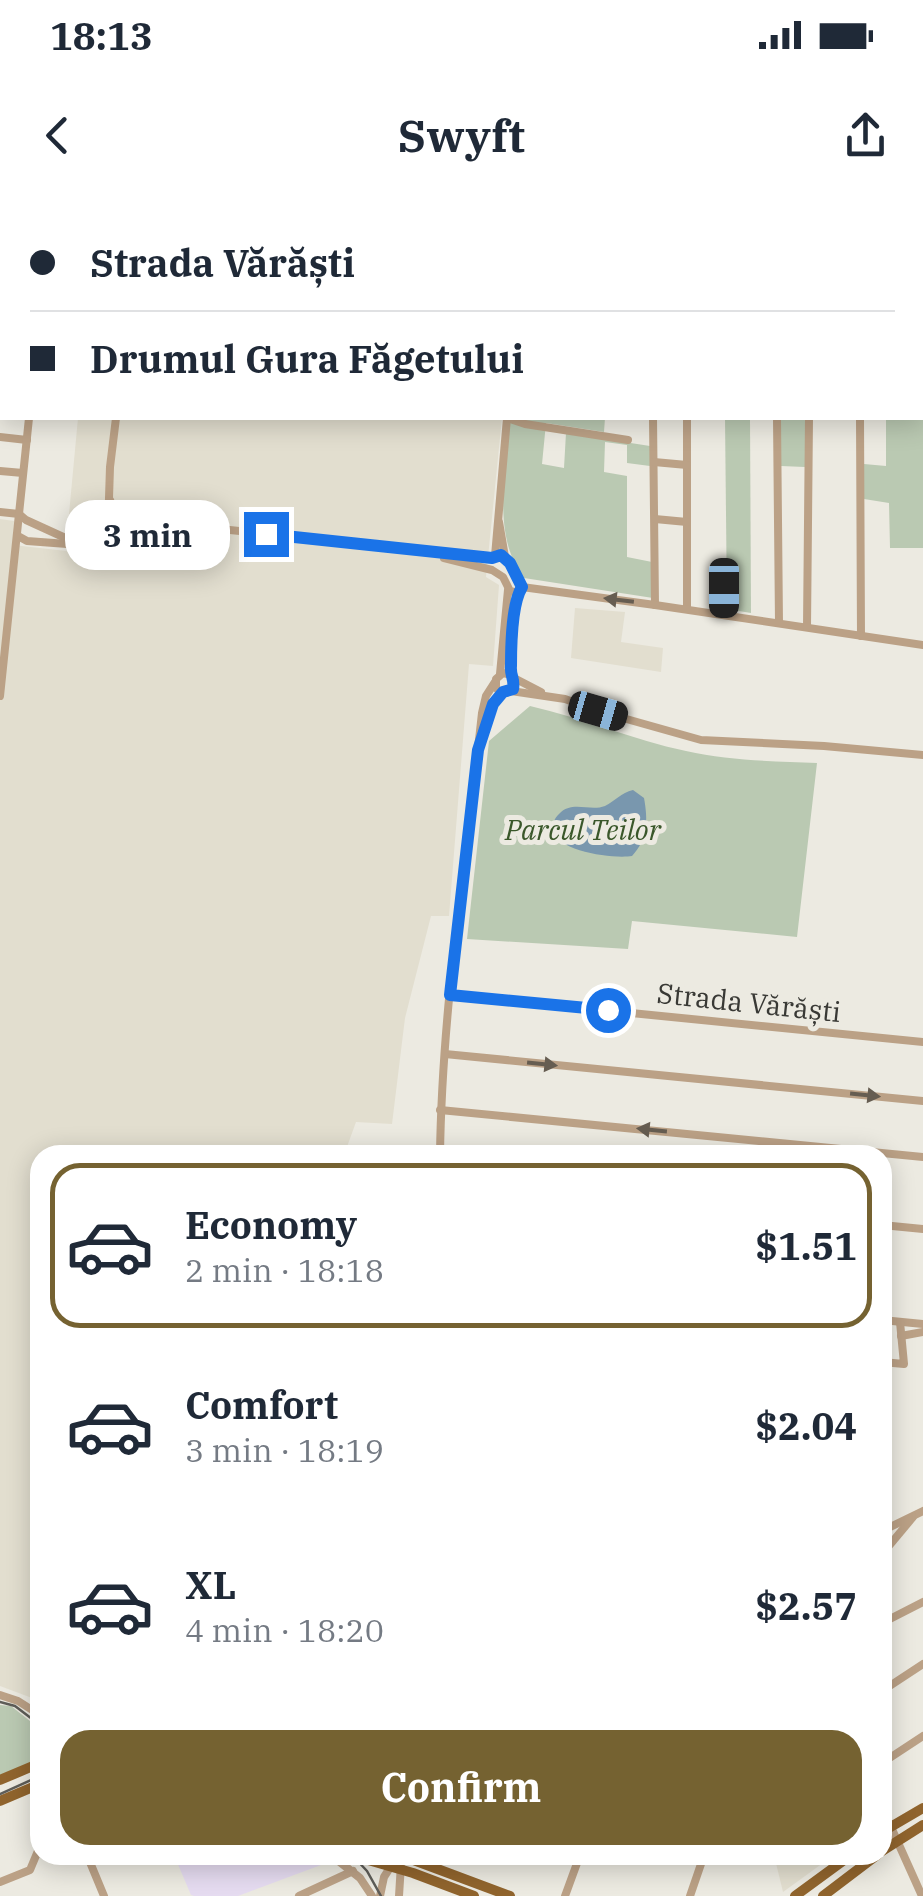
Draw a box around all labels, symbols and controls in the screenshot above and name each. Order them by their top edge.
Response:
text: 18:13 [50,11,153,60]
text: Swyft [398,106,525,164]
icon: back [30,108,85,163]
icon: share [838,108,893,163]
text: Strada Vărăști [90,238,355,287]
text: Drumul Gura Făgetului [90,334,524,383]
callout: 3 min [66,499,231,569]
route end [244,512,289,557]
text: 3 min [103,514,192,556]
car [709,558,739,618]
one-way arrow [602,592,634,608]
car [565,688,631,734]
park label: Parcul Teilor [504,811,662,848]
street label: Strada Vărăști [655,974,843,1030]
route start [586,988,631,1033]
one-way arrow [526,1056,558,1072]
one-way arrow [850,1088,881,1104]
one-way arrow [635,1122,667,1138]
text: Economy [185,1200,357,1249]
icon: car [65,1201,155,1291]
text: $1.51 [755,1221,857,1270]
text: 2 min · 18:18 [185,1249,384,1291]
text: Comfort [185,1380,338,1429]
icon: car [65,1381,155,1471]
text: $2.04 [755,1401,857,1450]
text: 3 min · 18:19 [185,1429,384,1471]
text: XL [185,1560,236,1609]
icon: car [65,1561,155,1651]
text: $2.57 [755,1581,857,1630]
text: 4 min · 18:20 [185,1609,384,1651]
button: Confirm [60,1730,862,1845]

